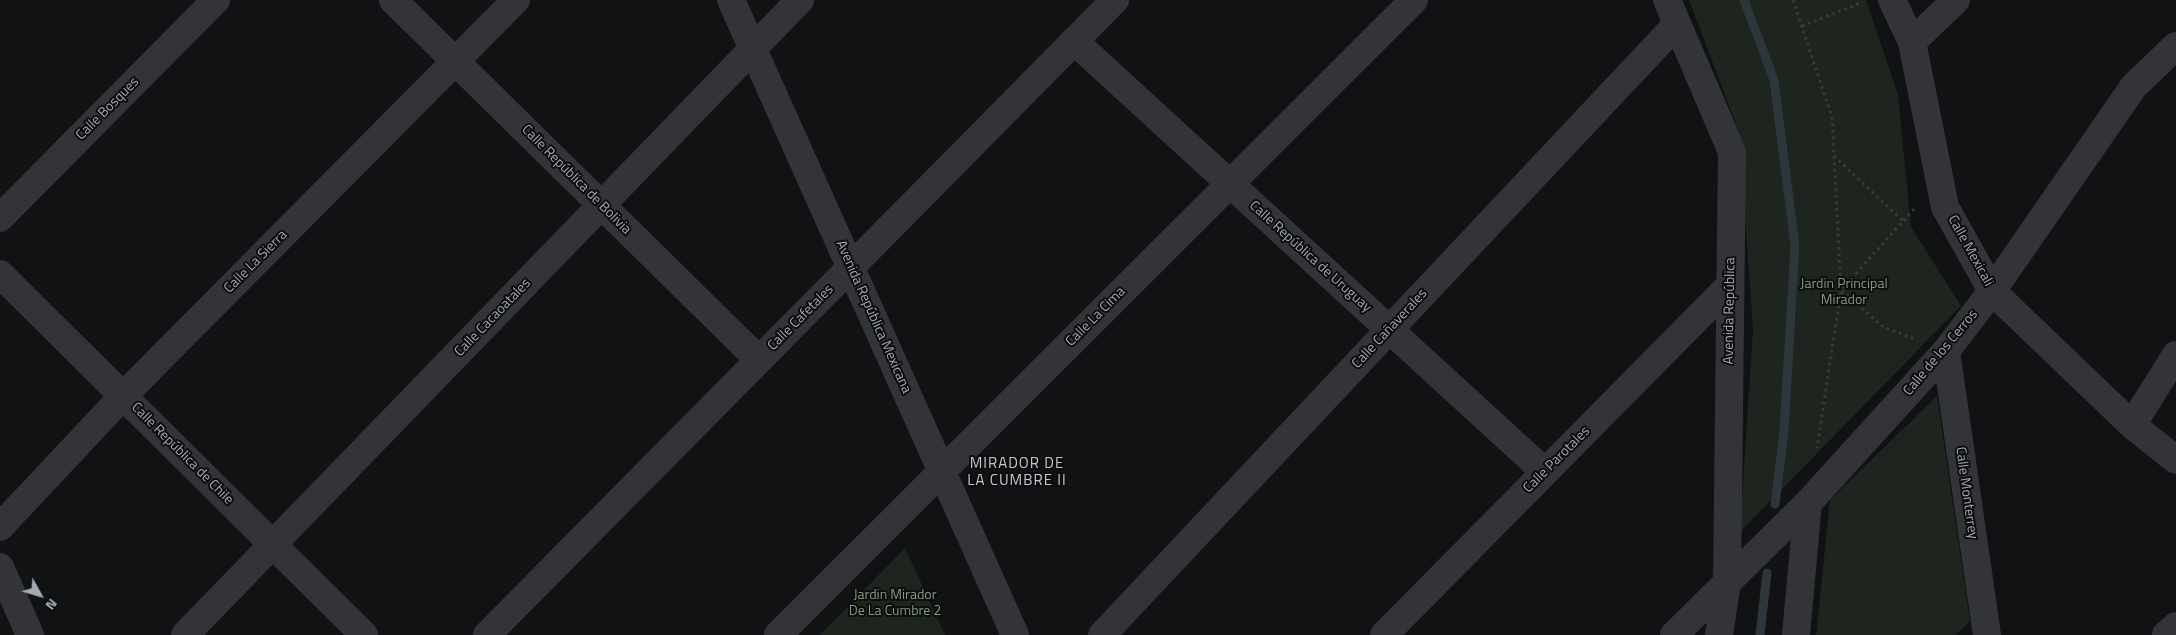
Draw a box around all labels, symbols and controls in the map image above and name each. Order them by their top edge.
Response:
street label: Calle Bosques [73,74,143,144]
street label: Calle República de Bolivia [518,122,634,238]
street label: Calle República de Uruguay [1245,198,1375,316]
street label: Calle Mexicali [1944,212,1996,290]
street label: Calle La Sierra [221,227,291,297]
street label: Avenida República Mexicana [832,238,914,396]
street label: Avenida República [1721,257,1739,365]
street label: Calle Cacaoatales [451,275,535,361]
park label: Jardin Principal Mirador [1800,277,1888,310]
street label: Calle Cafetales [765,282,837,354]
street label: Calle La Cima [1063,284,1129,350]
street label: Calle Cañaverales [1349,286,1431,372]
street label: Calle de los Cerros [1900,307,1982,399]
street label: Calle República de Chile [127,399,237,509]
street label: Calle Parotales [1520,423,1594,497]
street label: Calle Monterrey [1951,446,1981,540]
district label: MIRADOR DE LA CUMBRE II [966,455,1068,490]
north arrow [15,570,65,620]
park label: Jardin Mirador De La Cumbre 2 [849,588,941,620]
text: N [41,594,63,615]

